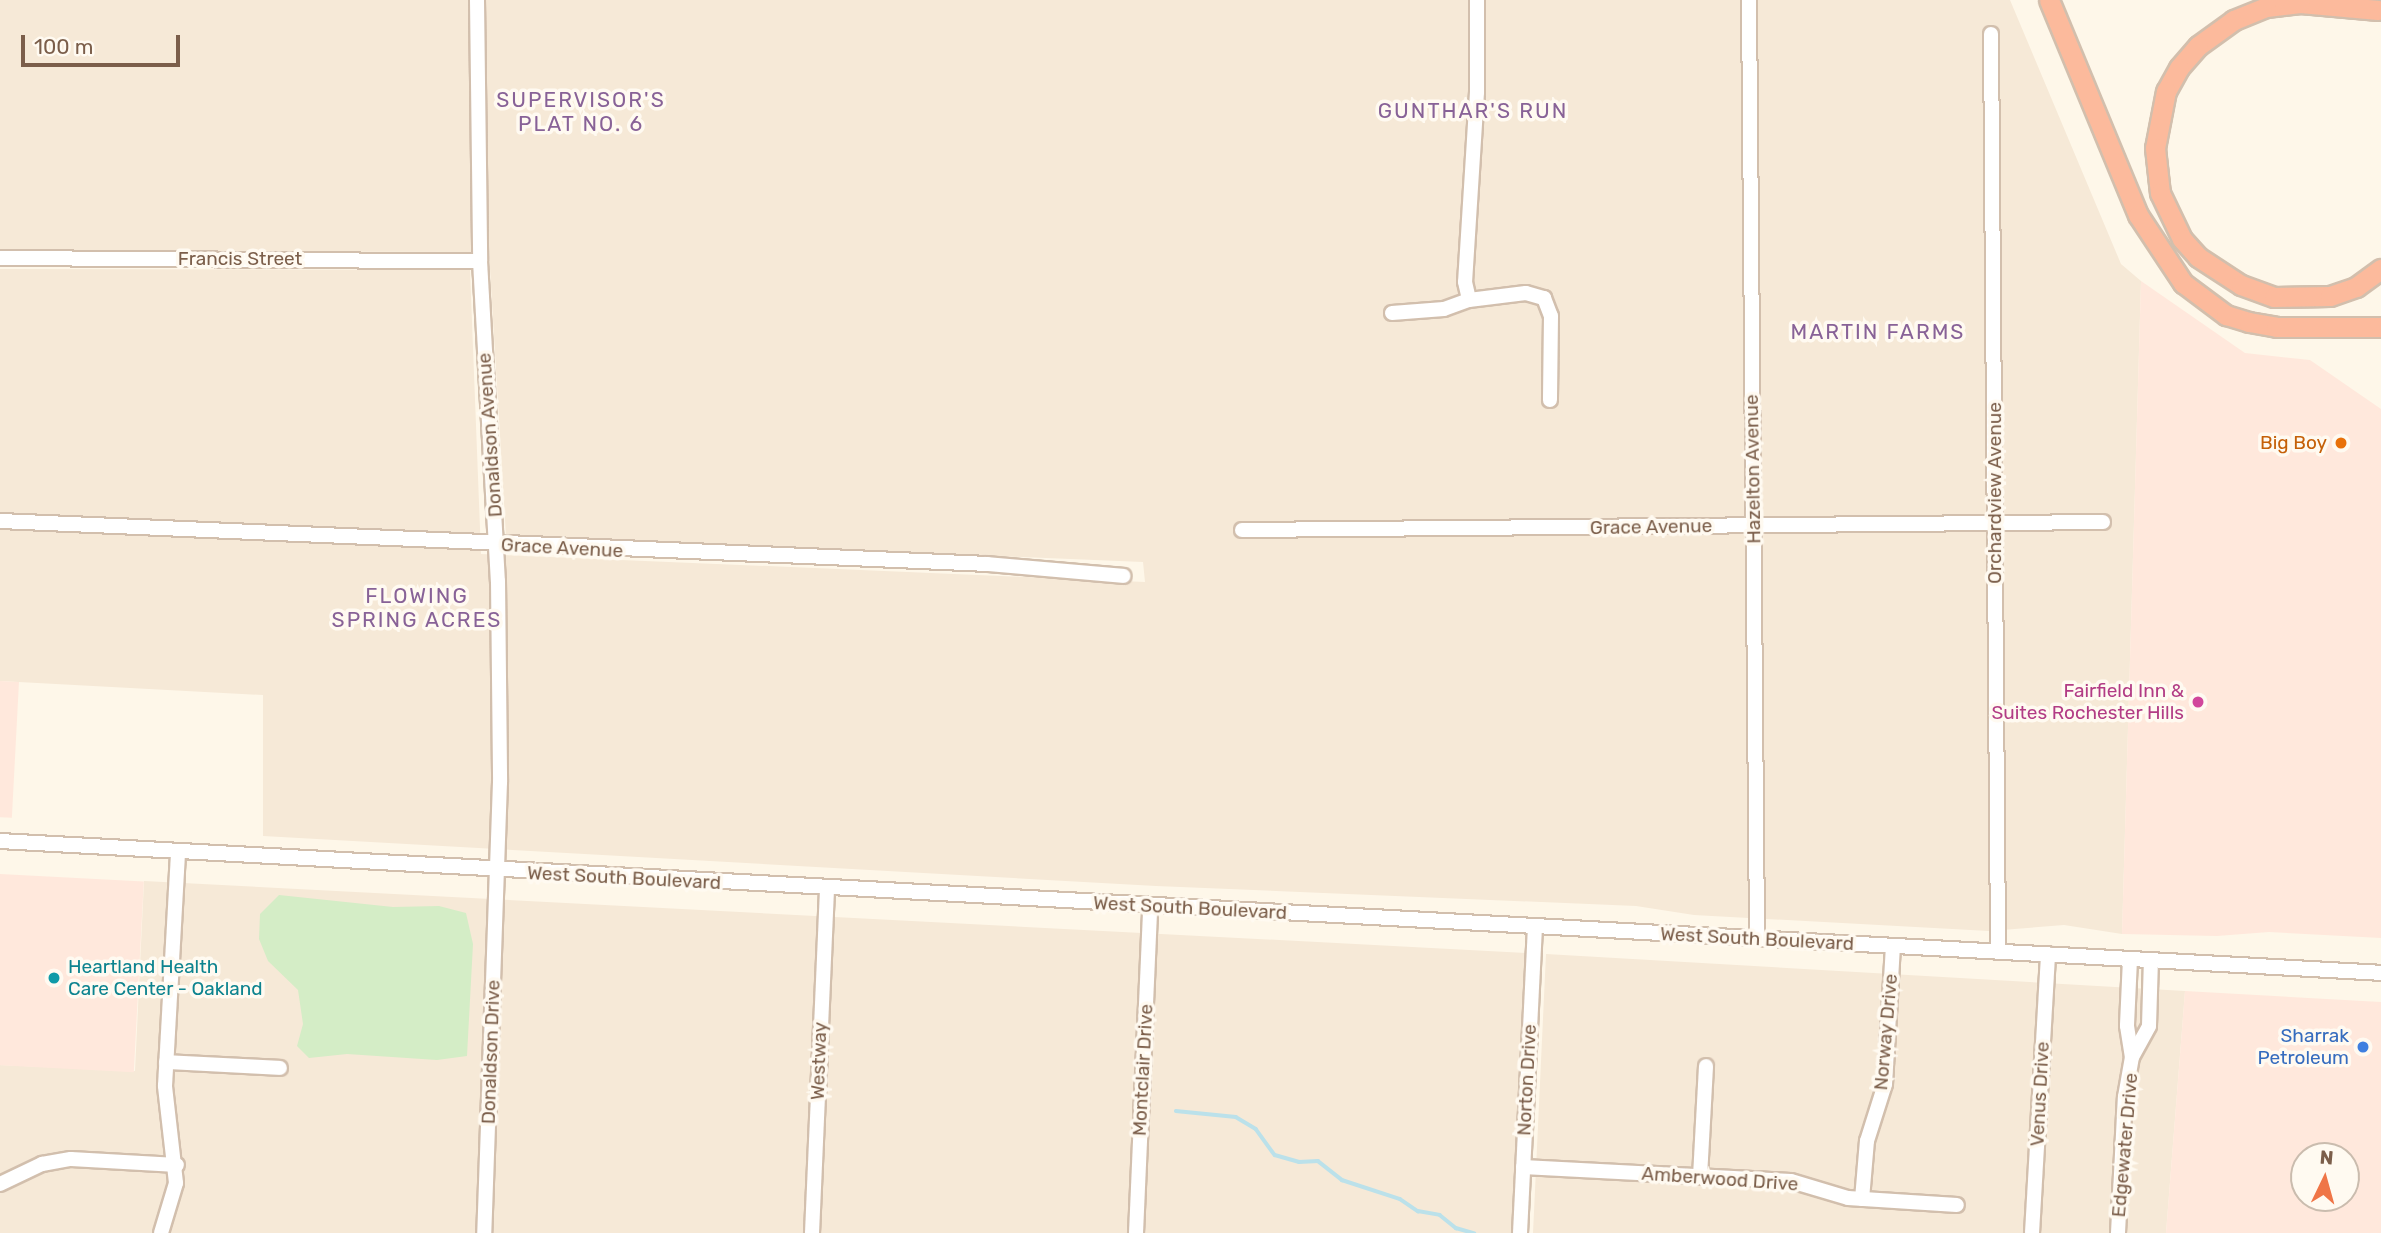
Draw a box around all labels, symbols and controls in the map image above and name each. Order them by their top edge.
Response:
scale bar [24,21,184,65]
text: 100 m [34,34,93,59]
district label: SUPERVISOR'S PLAT NO. 6 [498,87,664,137]
district label: GUNTHAR'S RUN [1379,98,1567,124]
street label: Francis Street [178,248,302,270]
district label: MARTIN FARMS [1792,319,1964,345]
street label: Donaldson Avenue [473,352,507,518]
street label: Hazelton Avenue [1740,394,1766,544]
street label: Orchardview Avenue [1984,402,2006,584]
place label: Big Boy [2260,432,2327,454]
marker: Big Boy [2333,435,2349,451]
street label: Grace Avenue [1589,515,1713,539]
street label: Grace Avenue [500,533,624,563]
district label: FLOWING SPRING ACRES [333,583,501,633]
place label: Fairfield Inn & Suites Rochester Hills [1991,680,2184,724]
marker: Fairfield Inn & Suites Rochester Hills [2190,694,2206,710]
street label: West South Boulevard [527,862,721,894]
street label: West South Boulevard [1093,892,1287,924]
street label: West South Boulevard [1660,923,1854,955]
place label: Heartland Health Care Center - Oakland [68,956,263,1000]
marker: Heartland Health Care Center - Oakland [46,970,62,986]
street label: Norway Drive [1870,973,1902,1091]
street label: Donaldson Drive [477,979,505,1125]
street label: Montclair Drive [1128,1003,1158,1137]
street label: Westway [806,1021,832,1101]
street label: Norton Drive [1513,1024,1541,1136]
place label: Sharrak Petroleum [2257,1025,2349,1069]
marker: Sharrak Petroleum [2355,1039,2371,1055]
street label: Venus Drive [2026,1041,2054,1147]
street label: Edgewater Drive [2107,1072,2143,1218]
north arrow [2290,1142,2360,1212]
text: N [2319,1146,2335,1170]
street label: Amberwood Drive [1641,1162,1799,1196]

